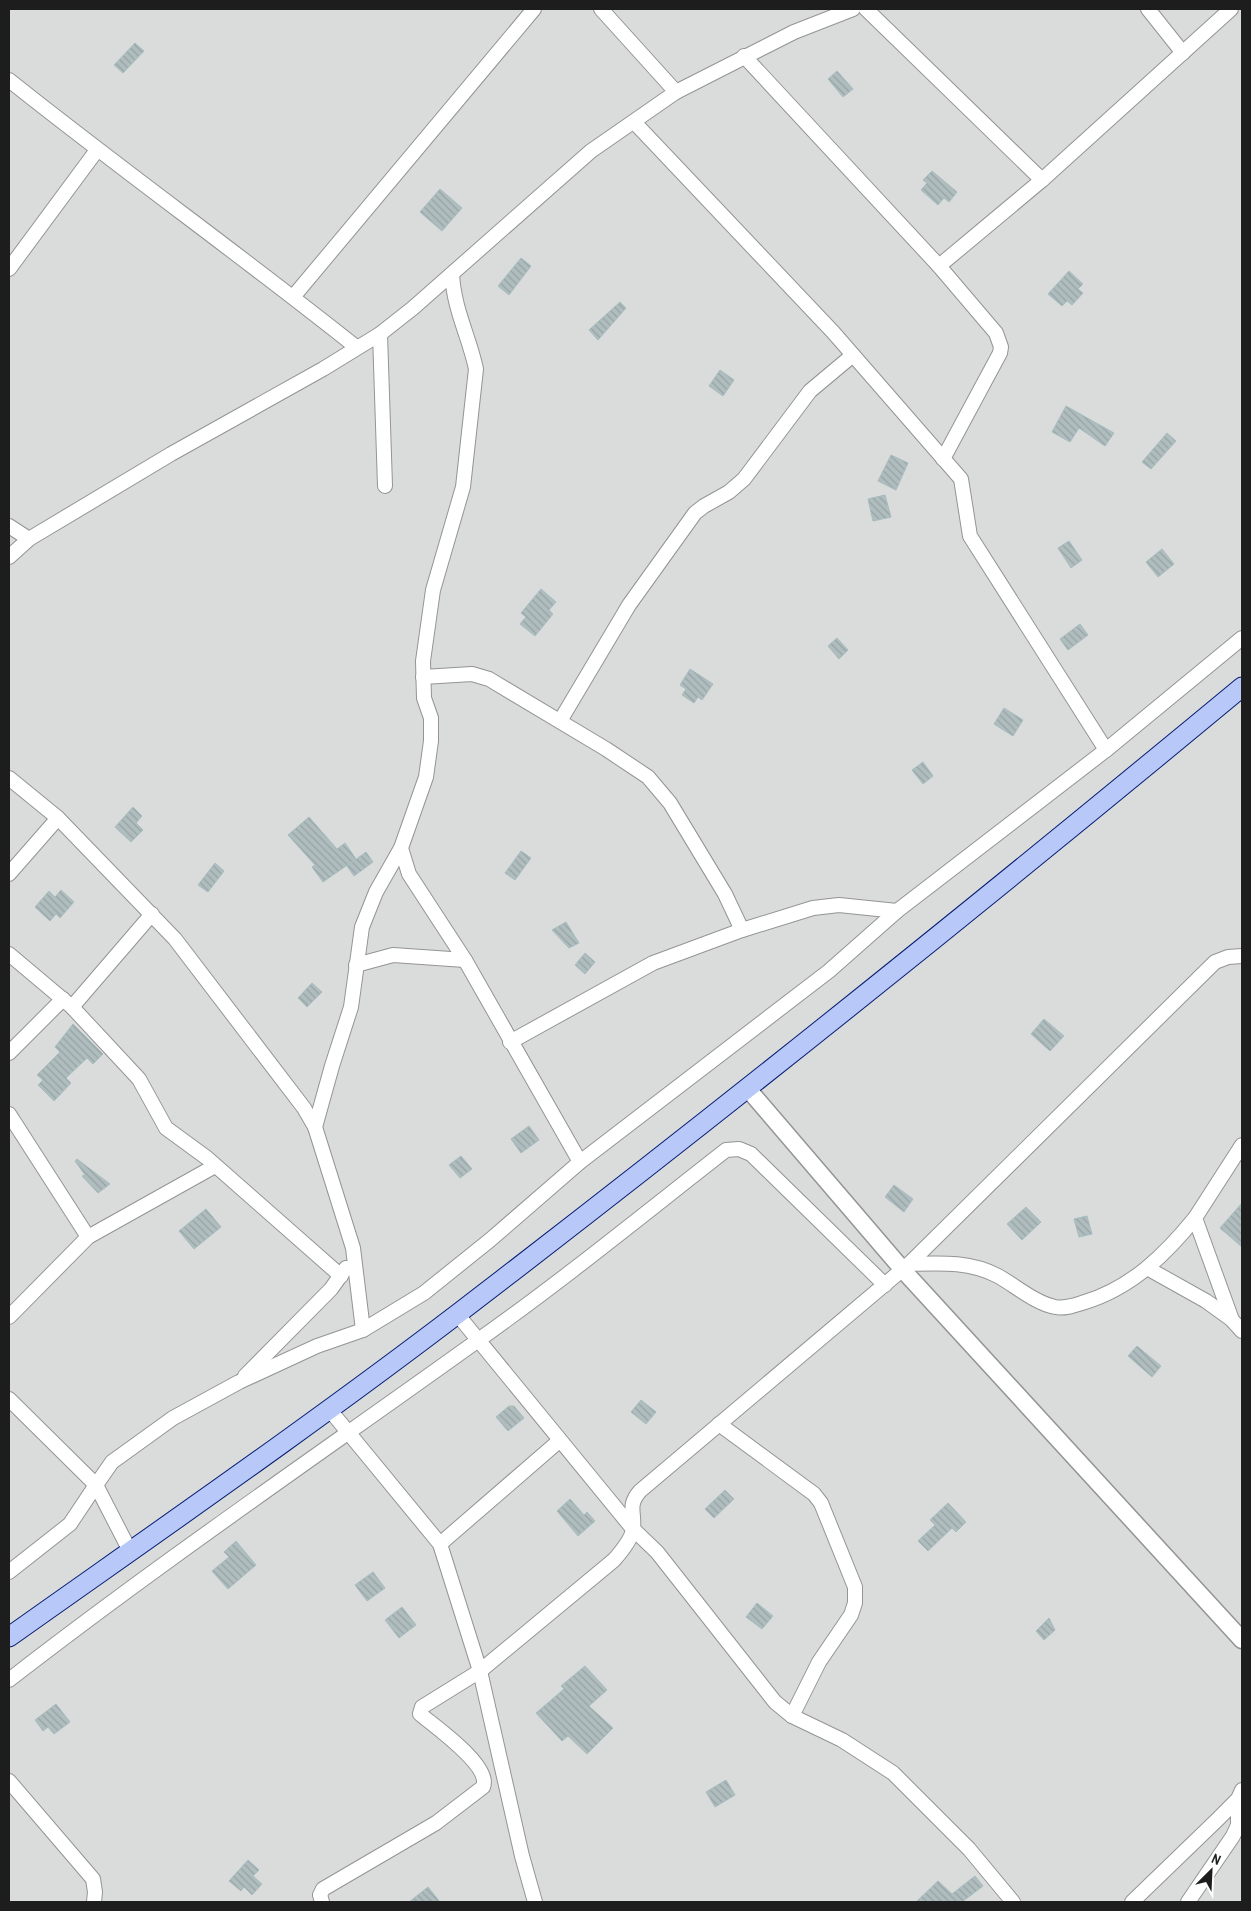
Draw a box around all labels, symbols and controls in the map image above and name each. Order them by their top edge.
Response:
north arrow [1186,1846,1236,1896]
text: N [1209,1849,1224,1869]

